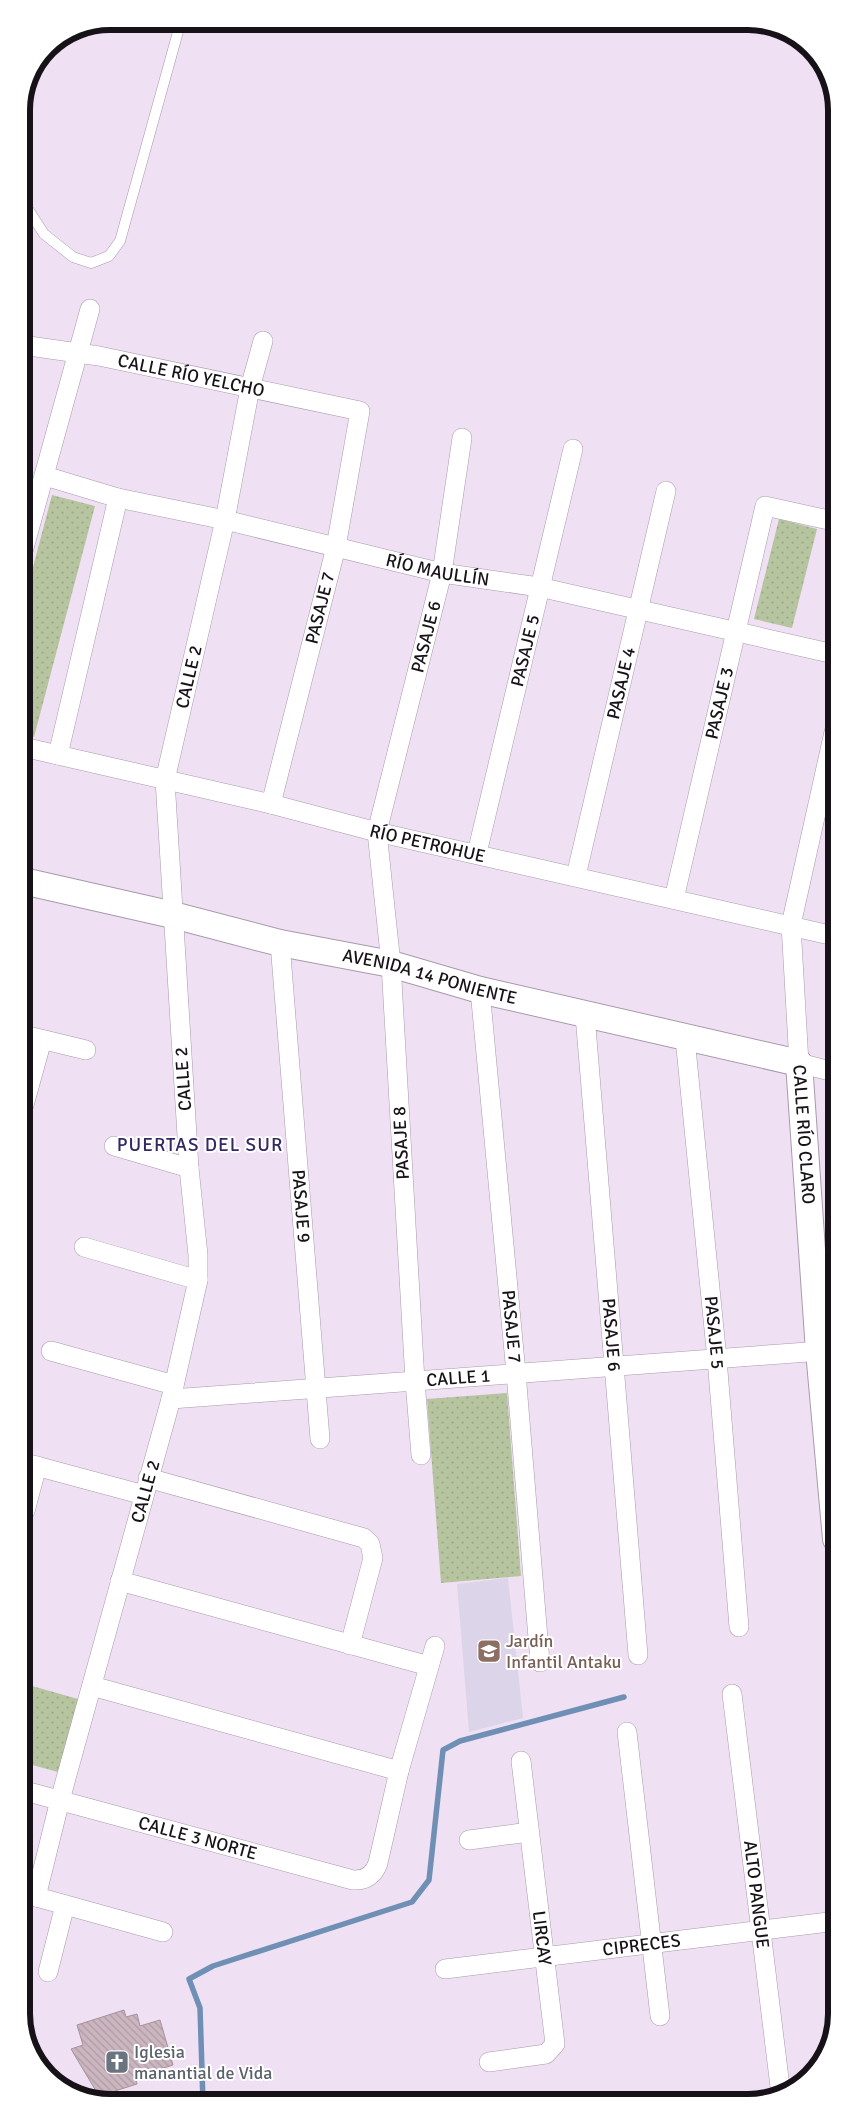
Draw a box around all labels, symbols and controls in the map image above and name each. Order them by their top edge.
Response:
street label: CALLE RÍO YELCHO [116,349,267,402]
street label: RÍO MAULLÍN [384,549,491,591]
street label: PASAJE 7 [300,570,340,646]
street label: PASAJE 6 [406,598,446,675]
street label: PASAJE 5 [506,612,544,689]
street label: CALLE 2 [171,643,207,711]
street label: PASAJE 4 [602,645,640,721]
street label: PASAJE 3 [700,665,738,741]
street label: RÍO PETROHUE [367,820,488,867]
street label: AVENIDA 14 PONIENTE [341,944,519,1009]
street label: CALLE 2 [170,1046,196,1112]
street label: CALLE RÍO CLARO [788,1064,820,1205]
street label: PASAJE 8 [388,1106,414,1180]
district label: PUERTAS DEL SUR [117,1133,283,1157]
street label: PASAJE 9 [287,1169,315,1244]
street label: PASAJE 7 [497,1289,526,1364]
street label: PASAJE 5 [700,1295,729,1370]
street label: PASAJE 6 [597,1297,625,1372]
street label: CALLE 1 [425,1364,491,1391]
street label: CALLE 2 [126,1458,165,1525]
place label: Jardín Infantil Antaku [506,1630,621,1673]
school or university icon: Jardín Infantil Antaku [476,1638,502,1664]
street label: CALLE 3 NORTE [136,1811,259,1864]
street label: ALTO PANGUE [739,1839,774,1950]
street label: LIRCAY [528,1909,556,1967]
street label: CIPRECES [601,1929,682,1961]
place label: Iglesia manantial de Vida [134,2041,272,2084]
church icon: Iglesia manantial de Vida [104,2049,130,2075]

